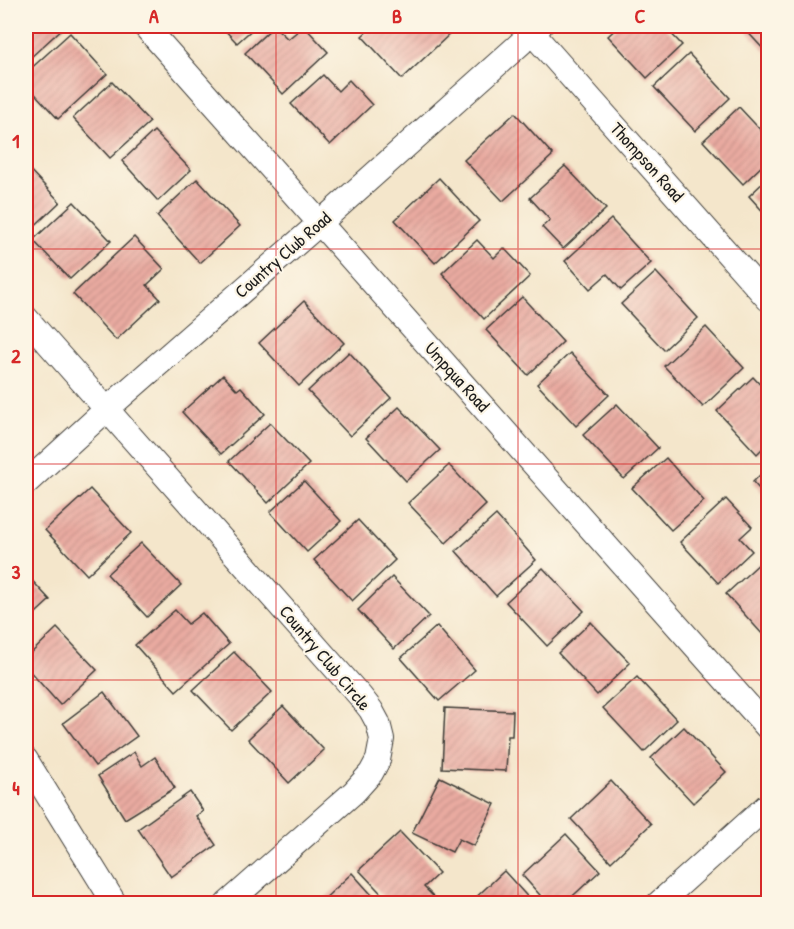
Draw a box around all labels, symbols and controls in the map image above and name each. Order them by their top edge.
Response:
text: A [149,2,159,29]
text: B [392,2,402,29]
text: C [635,2,646,29]
street label: Thompson Road [605,116,690,207]
text: 1 [12,127,20,154]
street label: Country Club Road [229,206,336,304]
street label: Umpqua Road [419,336,495,417]
text: 2 [11,342,21,369]
text: 3 [12,558,21,585]
street label: Country Club Circle [274,600,377,716]
text: 4 [12,774,20,801]

